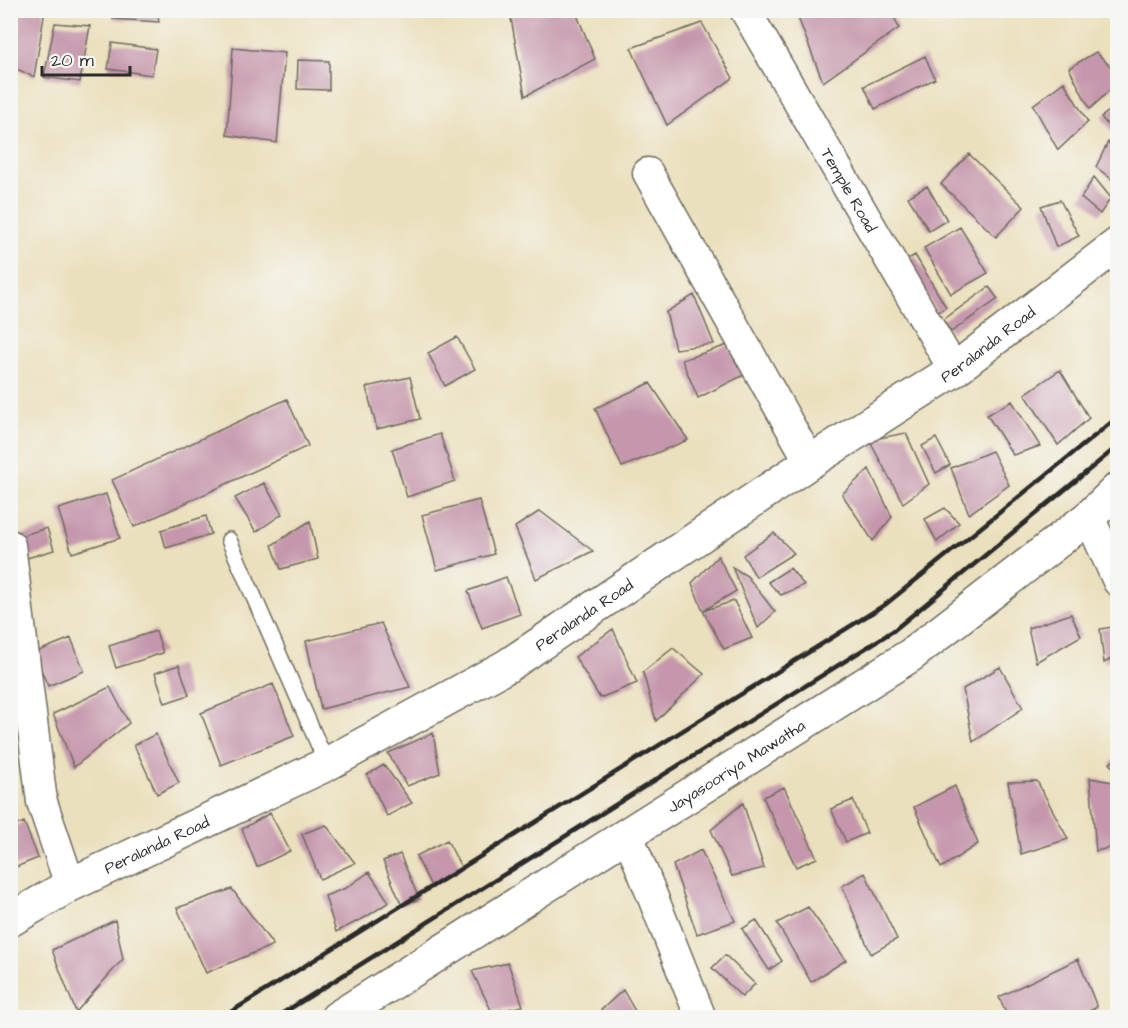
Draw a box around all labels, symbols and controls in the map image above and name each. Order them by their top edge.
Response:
scale bar [42,39,130,77]
text: 20 m [51,48,94,73]
street label: Temple Road [815,144,882,237]
street label: Peralanda Road [936,302,1040,388]
street label: Peralanda Road [531,574,638,656]
street label: Jayasooriya Mawatha [663,715,810,818]
street label: Peralanda Road [101,811,213,879]

